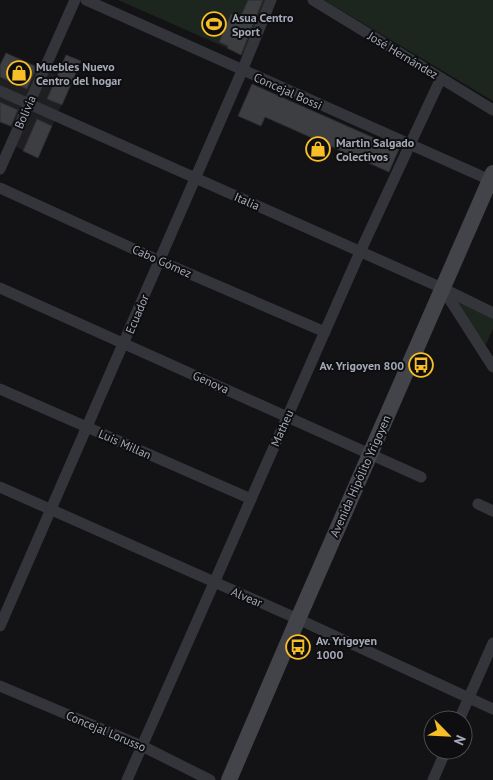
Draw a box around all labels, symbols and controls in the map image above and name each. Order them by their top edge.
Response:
place label: Asua Centro Sport [232,10,294,39]
sports icon: Asua Centro Sport [201,11,227,37]
street label: José Hernández [364,28,441,82]
place label: Muebles Nuevo Centro del hogar [36,59,122,88]
shop icon: Muebles Nuevo Centro del hogar [6,60,32,86]
street label: Concejal Bossi [251,69,325,113]
street label: Bolivia [11,93,39,131]
place label: Martin Salgado Colectivos [336,135,415,164]
shop icon: Martin Salgado Colectivos [305,136,331,162]
street label: Italia [232,189,262,213]
street label: Cabo Gómez [130,241,194,281]
street label: Ecuador [122,292,152,336]
bus stop icon: Av. Yrigoyen 800 [408,352,434,378]
place label: Av. Yrigoyen 800 [320,358,404,373]
street label: Genova [191,367,231,397]
street label: Matheu [267,407,297,449]
street label: Avenida Hipólito Yrigoyen [326,413,394,539]
street label: Luis Millan [96,426,154,462]
street label: Alvear [229,584,265,610]
place label: Av. Yrigoyen 1000 [316,633,377,662]
bus stop icon: Av. Yrigoyen 1000 [285,634,311,660]
street label: Concejal Lorusso [64,707,148,755]
north arrow [423,710,473,760]
text: N [450,732,470,748]

